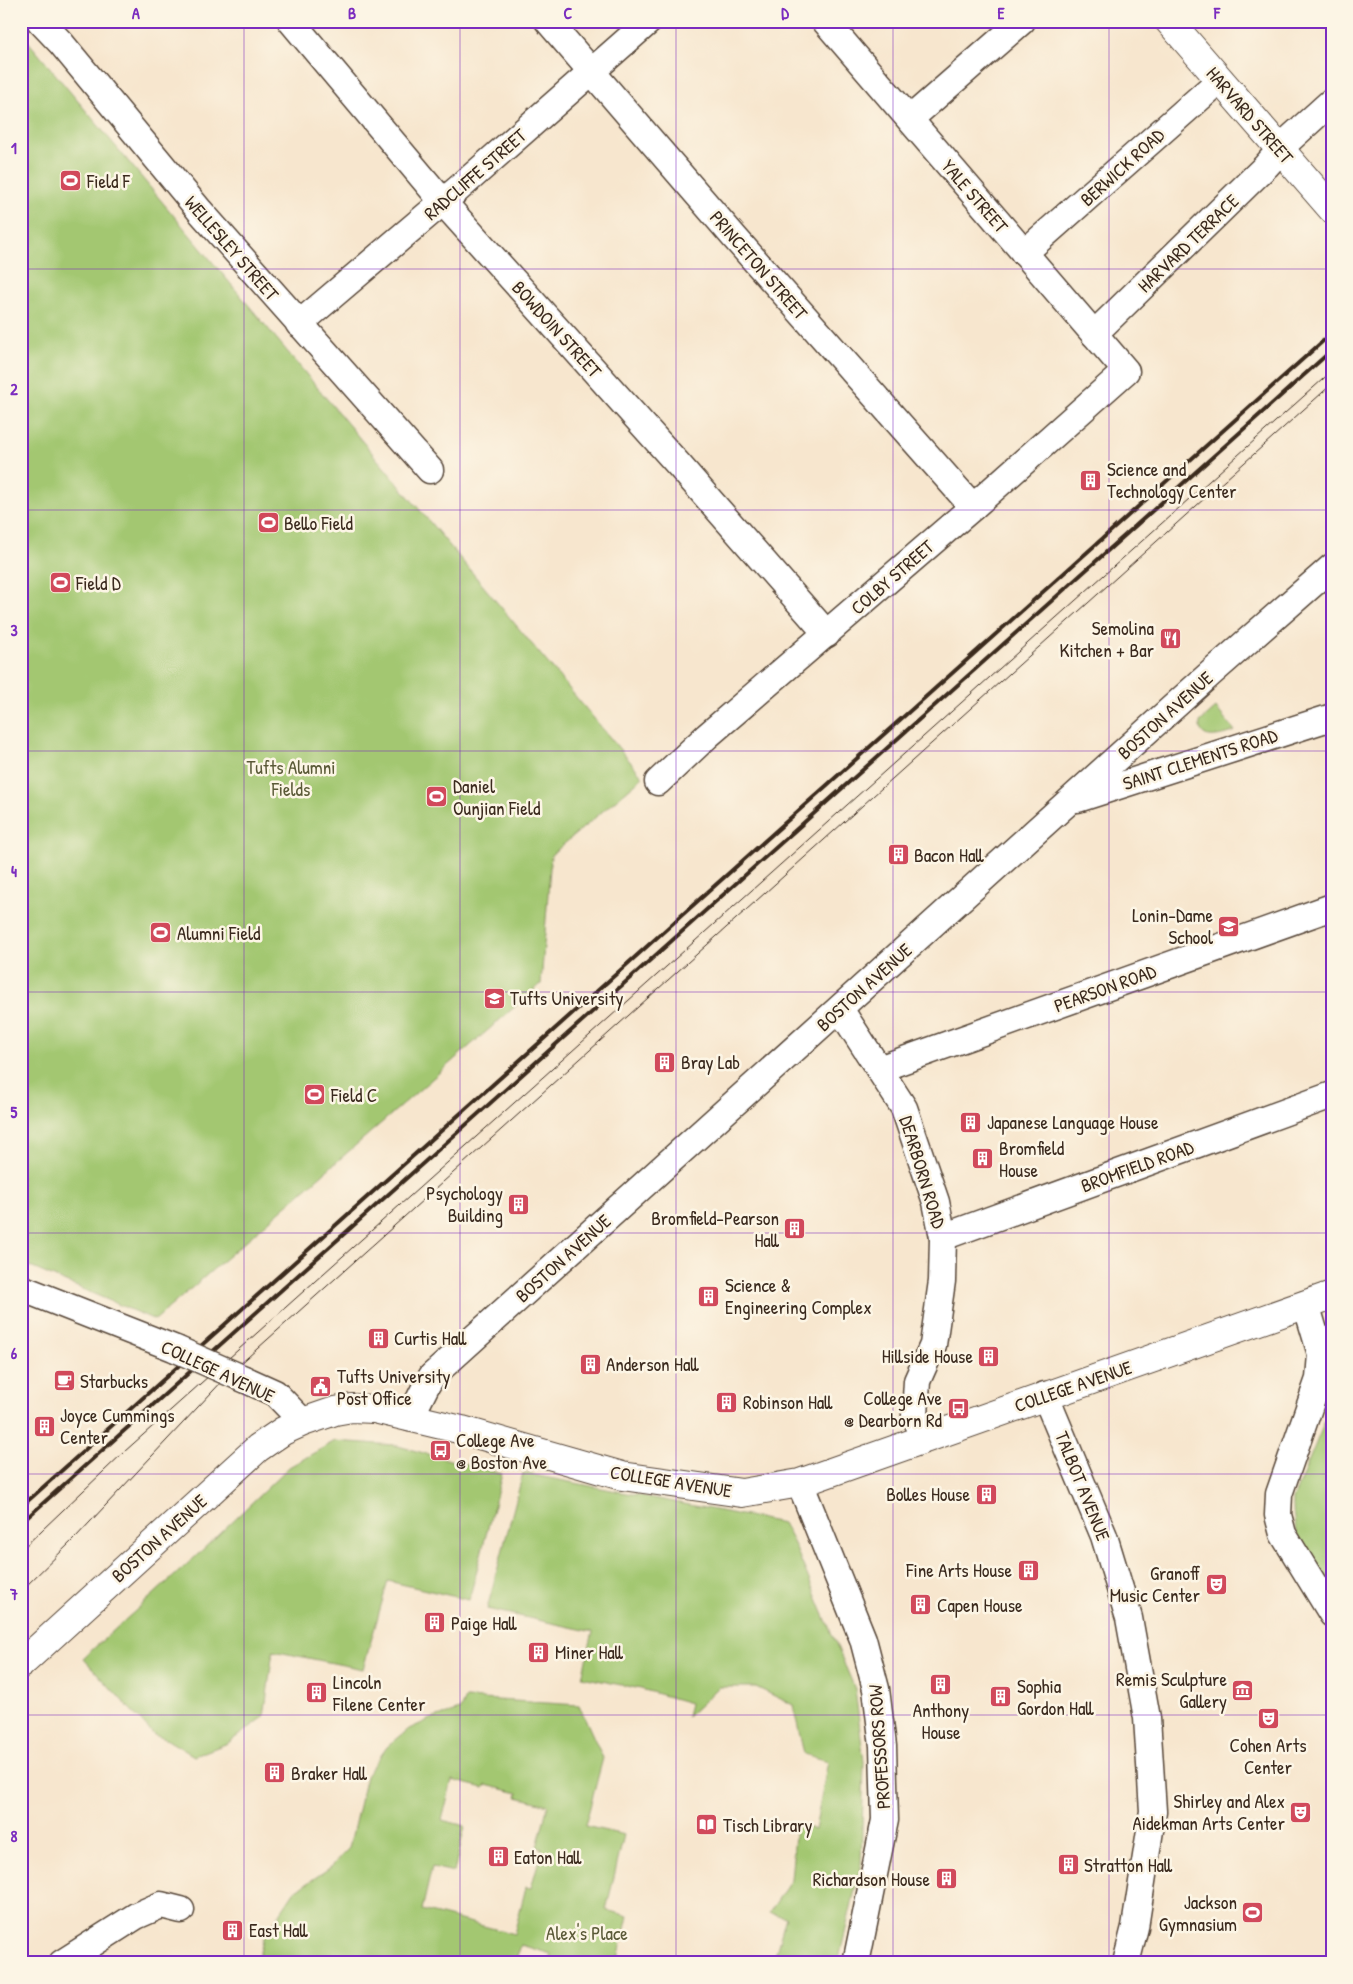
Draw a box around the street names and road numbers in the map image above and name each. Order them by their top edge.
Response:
street label: HARVARD STREET [1201,61,1300,170]
street label: RADCLIFFE STREET [418,122,533,226]
street label: BERWICK ROAD [1074,122,1170,212]
street label: YALE STREET [936,154,1015,239]
street label: HARVARD TERRACE [1132,188,1245,298]
street label: WELLESLEY STREET [179,190,286,307]
street label: PRINCETON STREET [704,205,814,326]
street label: BOWDOIN STREET [506,275,608,384]
street label: COLBY STREET [845,533,940,620]
street label: BOSTON AVENUE [1112,665,1219,765]
street label: SAINT CLEMENTS ROAD [1119,722,1281,796]
street label: BOSTON AVENUE [811,937,918,1037]
street label: PEARSON ROAD [1050,958,1160,1018]
street label: DEARBORN ROAD [894,1113,952,1231]
street label: BROMFIELD ROAD [1077,1134,1197,1198]
street label: BOSTON AVENUE [510,1208,617,1308]
street label: COLLEGE AVENUE [157,1333,280,1409]
street label: COLLEGE AVENUE [1011,1354,1136,1418]
street label: TALBOT AVENUE [1049,1427,1117,1545]
street label: COLLEGE AVENUE [608,1459,734,1504]
street label: BOSTON AVENUE [106,1488,213,1588]
street label: PROFESSORS ROW [862,1684,896,1810]

